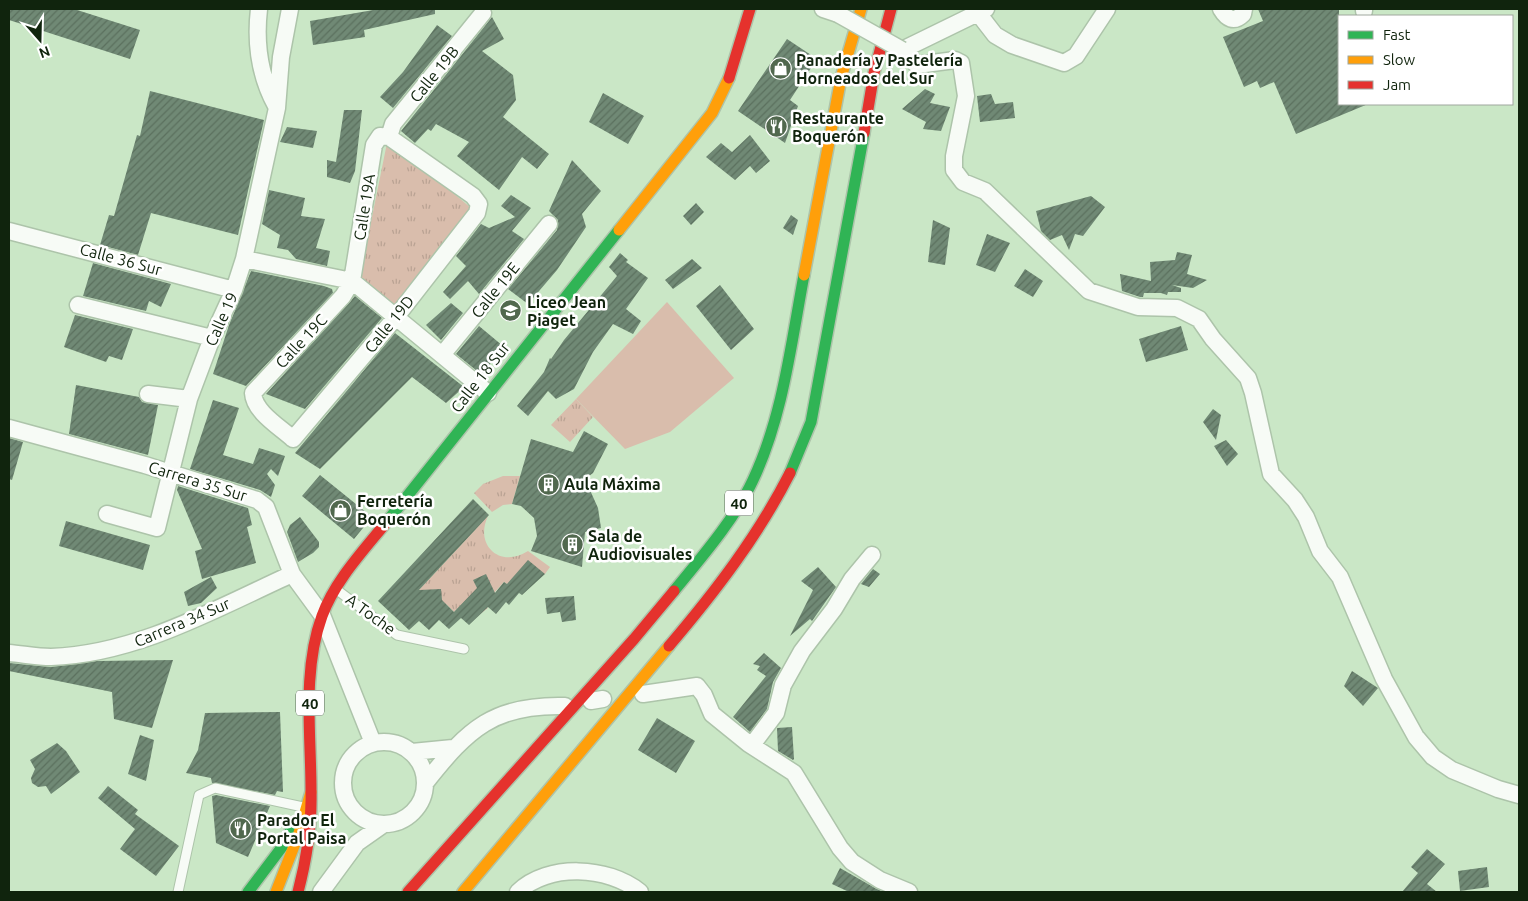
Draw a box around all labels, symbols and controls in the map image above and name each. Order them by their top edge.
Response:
north arrow [15,15,65,65]
legend [1338,15,1513,105]
text: Fast [1383,26,1411,43]
street label: Calle 19B [406,42,462,106]
text: N [37,43,52,62]
place label: Panadería y Pastelería Horneados del Sur [796,51,963,87]
text: Slow [1383,51,1416,68]
shop icon: Panadería y Pastelería Horneados del Sur [768,57,792,81]
text: Jam [1383,76,1411,93]
place label: Restaurante Boquerón [792,109,884,145]
restaurant icon: Restaurante Boquerón [764,115,788,139]
street label: Calle 19A [350,172,378,242]
street label: Calle 36 Sur [78,239,164,279]
street label: Calle 19E [467,259,523,321]
street label: Calle 19 [201,289,241,349]
street label: Calle 19D [361,292,417,356]
place label: Liceo Jean Piaget [527,293,606,329]
school or university icon: Liceo Jean Piaget [499,299,523,323]
street label: Calle 19C [272,310,330,372]
street label: Calle 18 Sur [447,338,513,416]
street label: Carrera 35 Sur [146,457,250,505]
building icon: Aula Máxima [536,472,560,496]
place label: Aula Máxima [564,475,661,493]
road number: 40 [725,490,753,516]
place label: Ferretería Boquerón [357,492,433,528]
shop icon: Ferretería Boquerón [329,498,353,522]
place label: Sala de Audiovisuales [588,527,692,563]
building icon: Sala de Audiovisuales [560,533,584,557]
street label: A Toche [343,590,399,638]
street label: Carrera 34 Sur [131,594,233,650]
road number: 40 [296,690,324,716]
place label: Parador El Portal Paisa [257,811,346,847]
restaurant icon: Parador El Portal Paisa [229,817,253,841]

